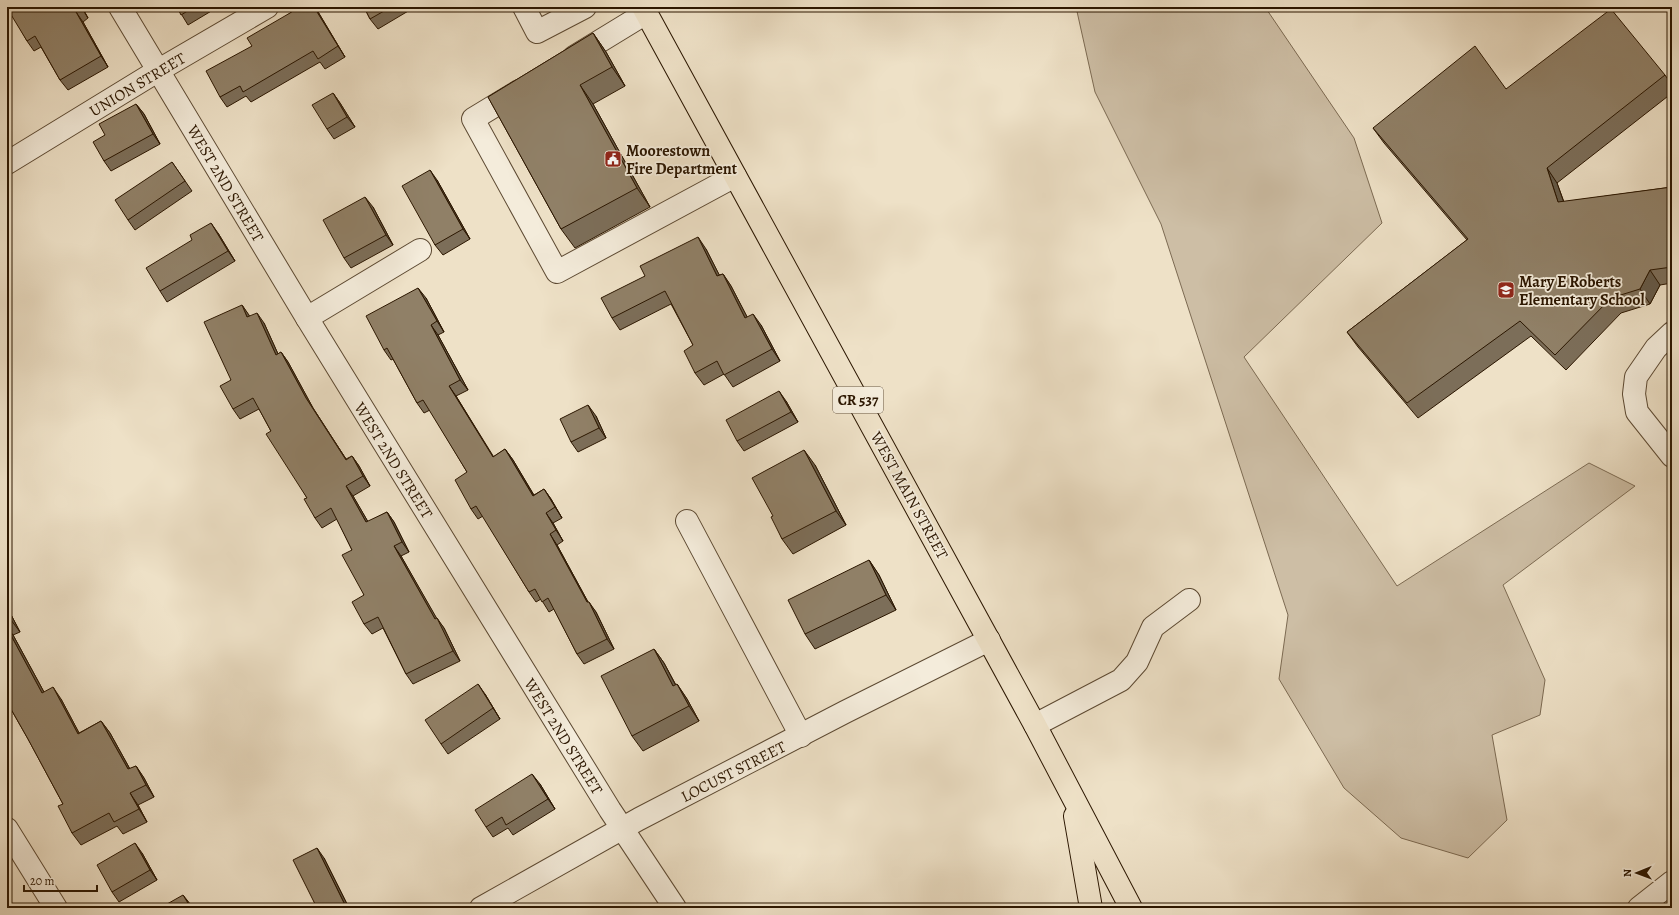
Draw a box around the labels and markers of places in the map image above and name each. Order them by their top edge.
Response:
place label: Moorestown Fire Department [626,140,738,180]
public building icon: Moorestown Fire Department [603,149,623,169]
place label: Mary E Roberts Elementary School [1519,271,1645,311]
school or university icon: Mary E Roberts Elementary School [1496,280,1516,300]

